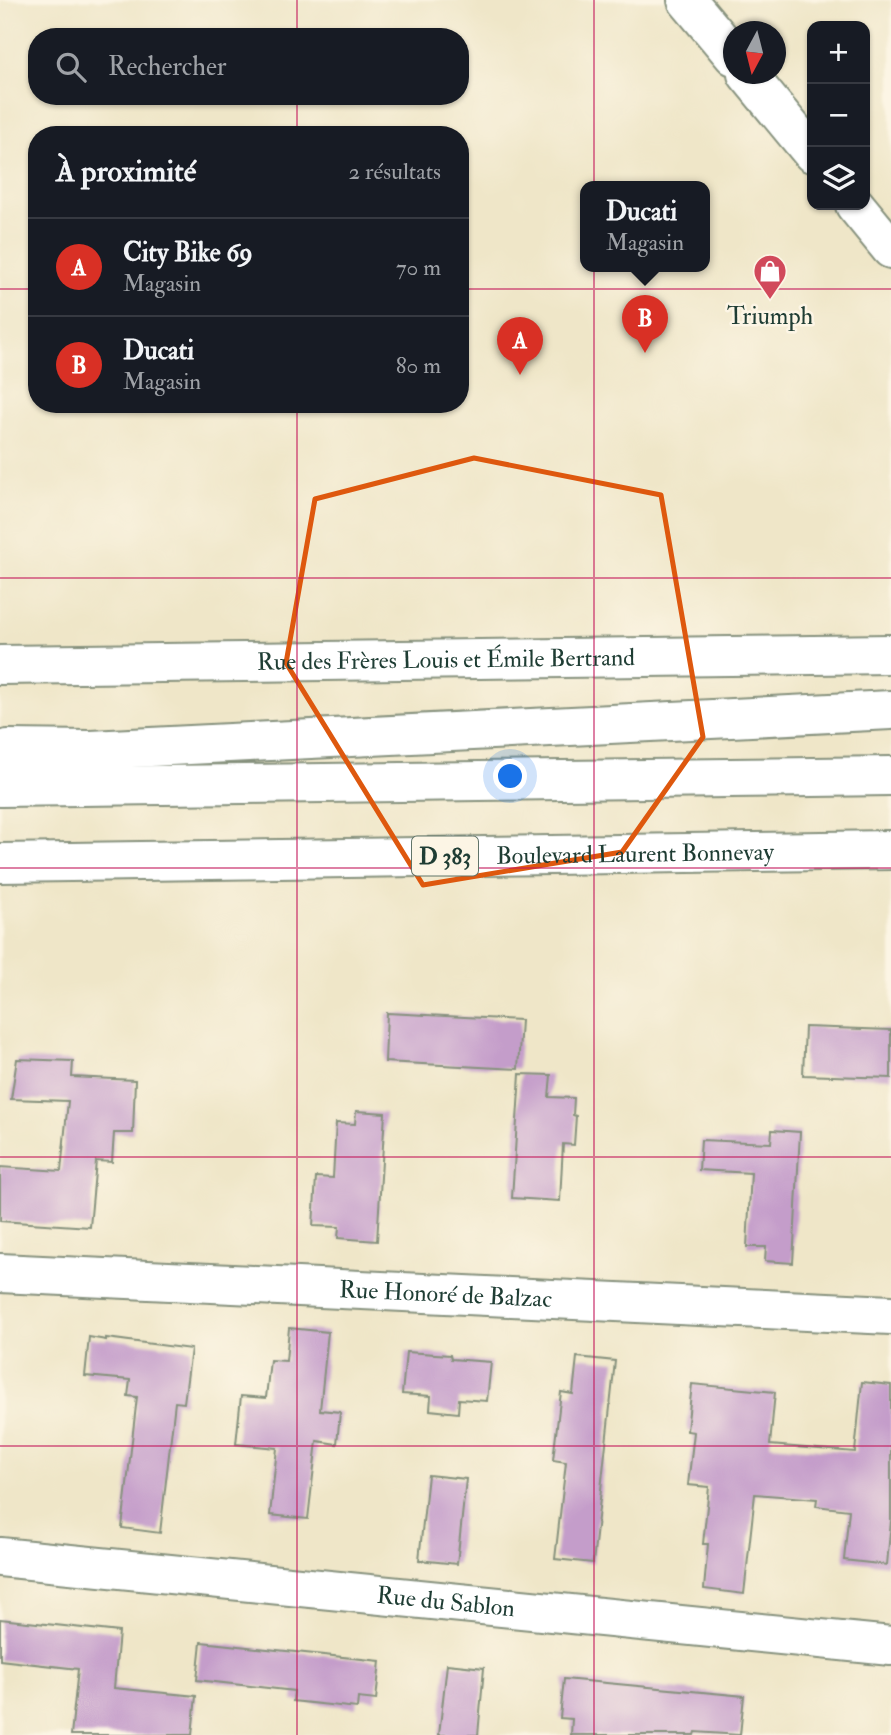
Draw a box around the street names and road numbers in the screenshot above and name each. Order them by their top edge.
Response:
street label: Rue des Frères Louis et Émile Bertrand [257,642,635,677]
road number: D 383 [412,836,478,876]
street label: Boulevard Laurent Bonnevay [496,836,774,871]
street label: Rue Honoré de Balzac [338,1274,553,1315]
street label: Rue du Sablon [375,1579,516,1624]

